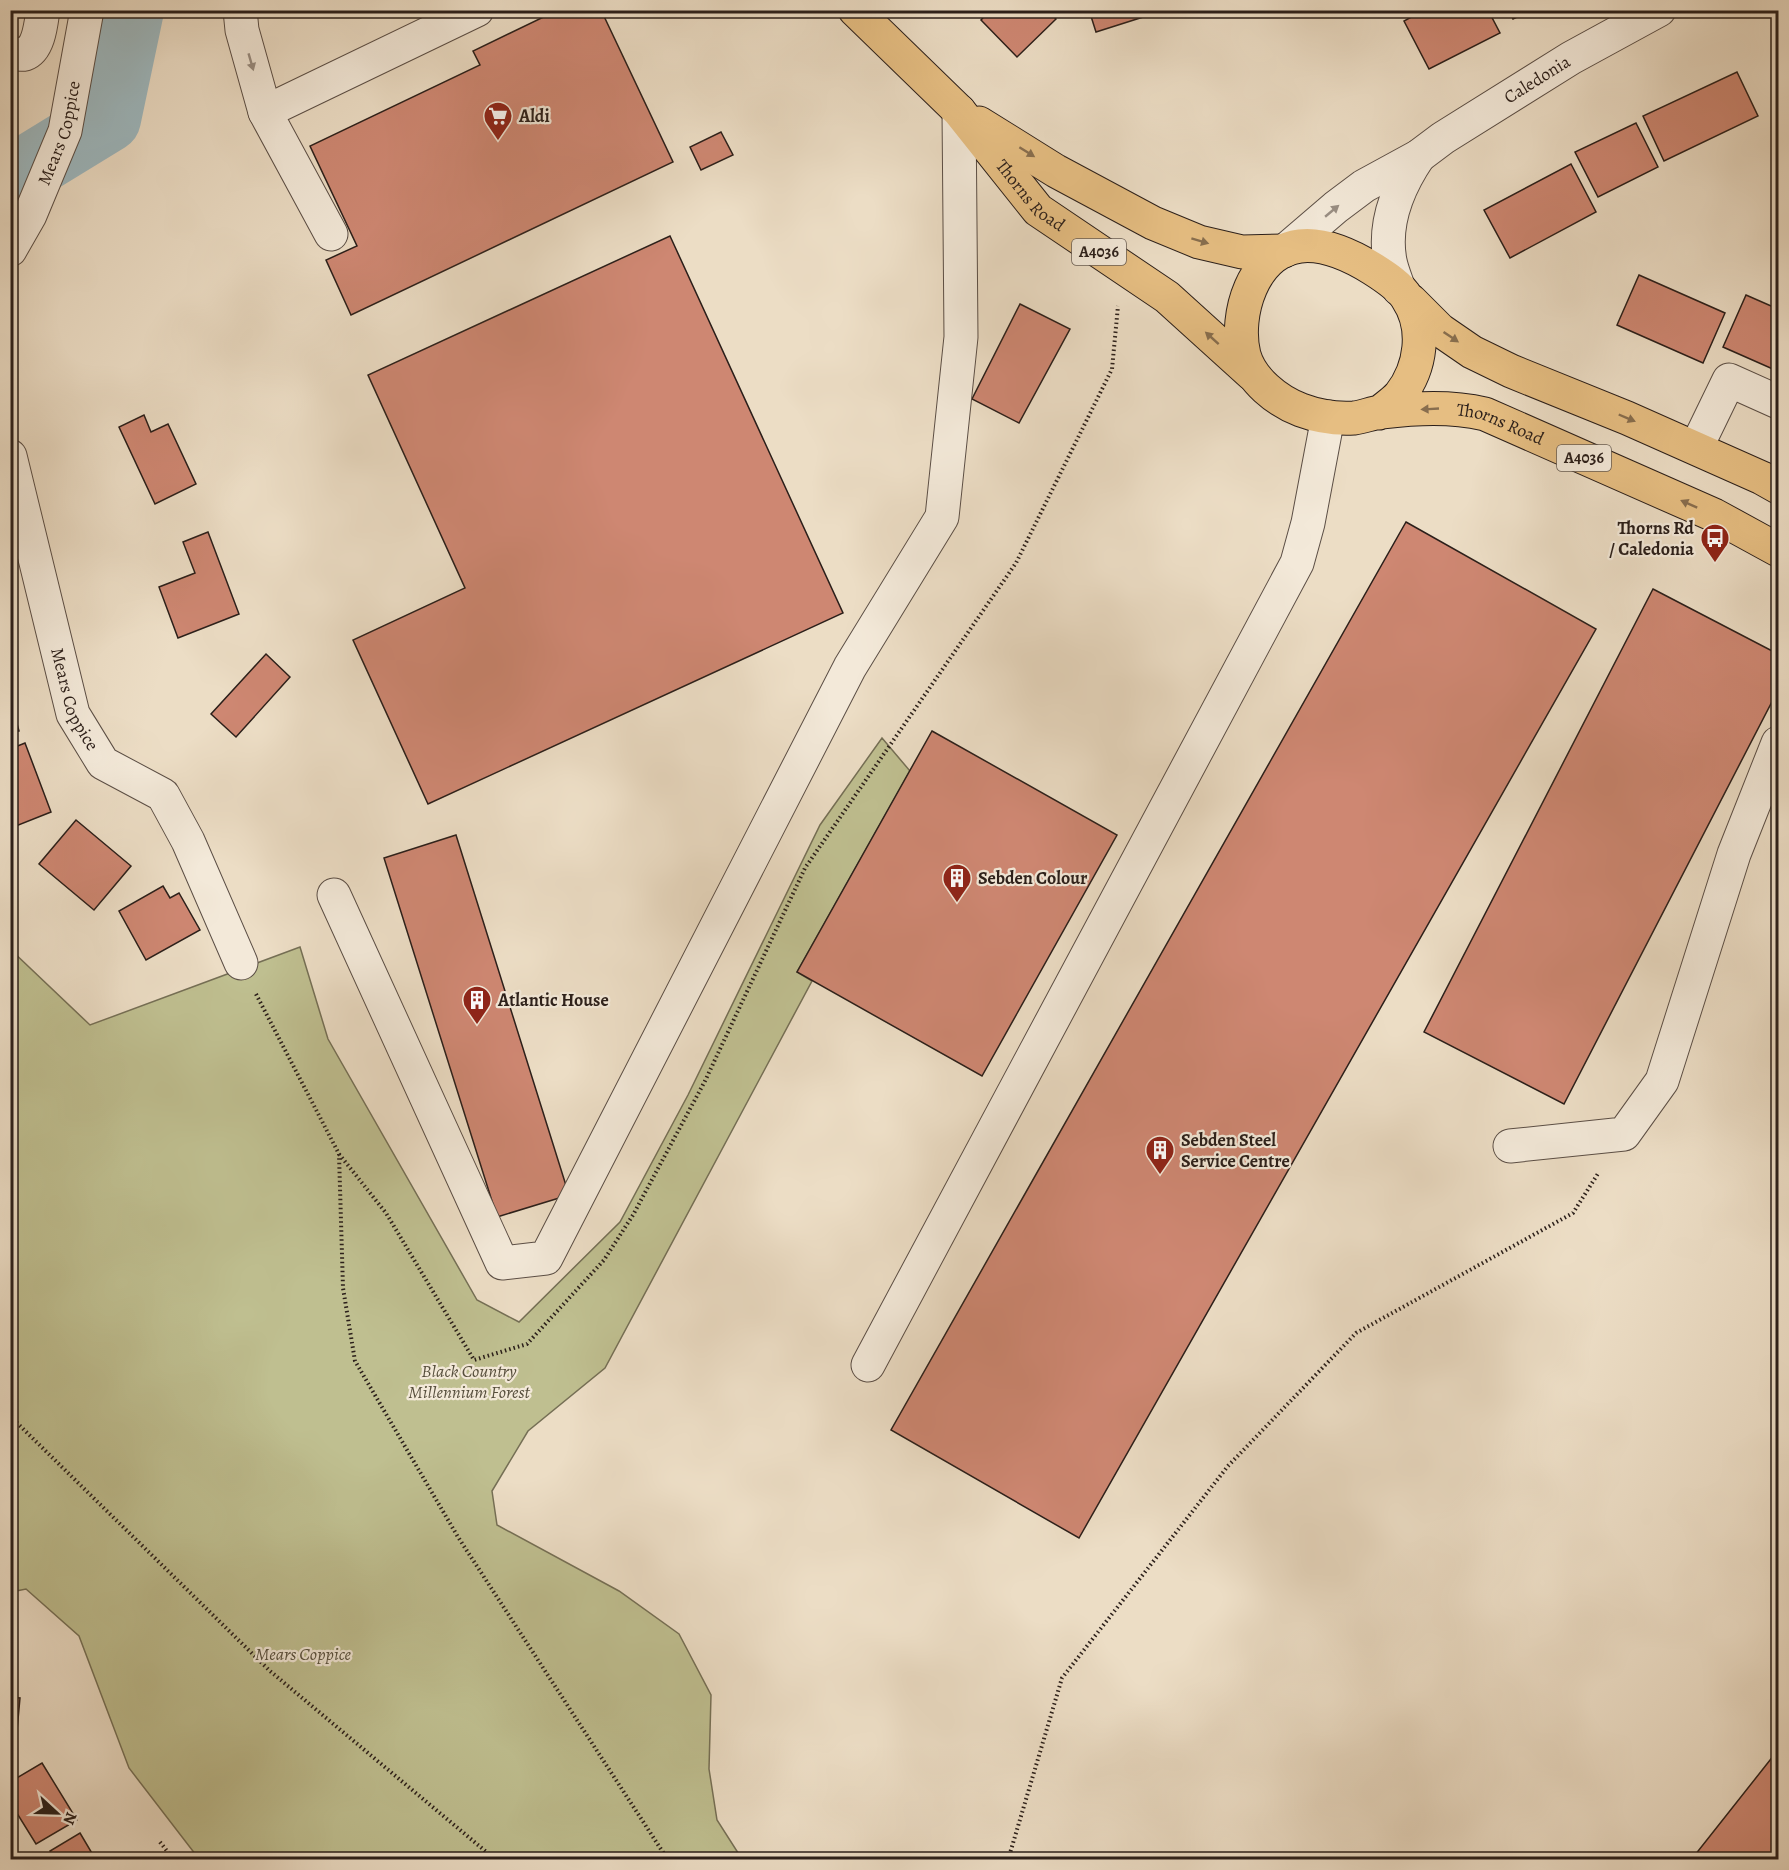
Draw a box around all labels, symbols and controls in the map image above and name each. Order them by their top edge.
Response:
street label: Caledonia [1499,49,1575,109]
one-way arrow [247,53,256,71]
street label: Mears Coppice [32,79,86,189]
supermarket icon: Aldi [482,100,514,142]
place label: Aldi [518,104,550,128]
one-way arrow [1019,147,1035,158]
street label: Thorns Road [990,154,1070,237]
one-way arrow [1324,204,1340,217]
one-way arrow [1191,237,1209,246]
road number: A4036 [1072,239,1126,265]
one-way arrow [1205,331,1220,345]
one-way arrow [1442,331,1458,343]
street label: Thorns Road [1455,397,1548,451]
one-way arrow [1420,404,1439,413]
one-way arrow [1619,413,1637,423]
road number: A4036 [1557,445,1611,471]
one-way arrow [1680,499,1698,509]
place label: Thorns Rd / Caledonia [1609,516,1694,561]
bus stop icon: Thorns Rd / Caledonia [1699,522,1731,564]
street label: Mears Coppice [45,645,104,755]
building icon: Sebden Colour [941,862,973,904]
place label: Sebden Colour [978,866,1088,890]
building icon: Atlantic House [461,984,493,1026]
place label: Atlantic House [497,988,609,1012]
place label: Sebden Steel Service Centre [1181,1128,1290,1173]
building icon: Sebden Steel Service Centre [1144,1134,1176,1176]
park label: Black Country Millennium Forest [408,1359,531,1404]
park label: Mears Coppice [255,1642,352,1666]
north arrow [27,1783,87,1843]
text: N [57,1809,82,1828]

